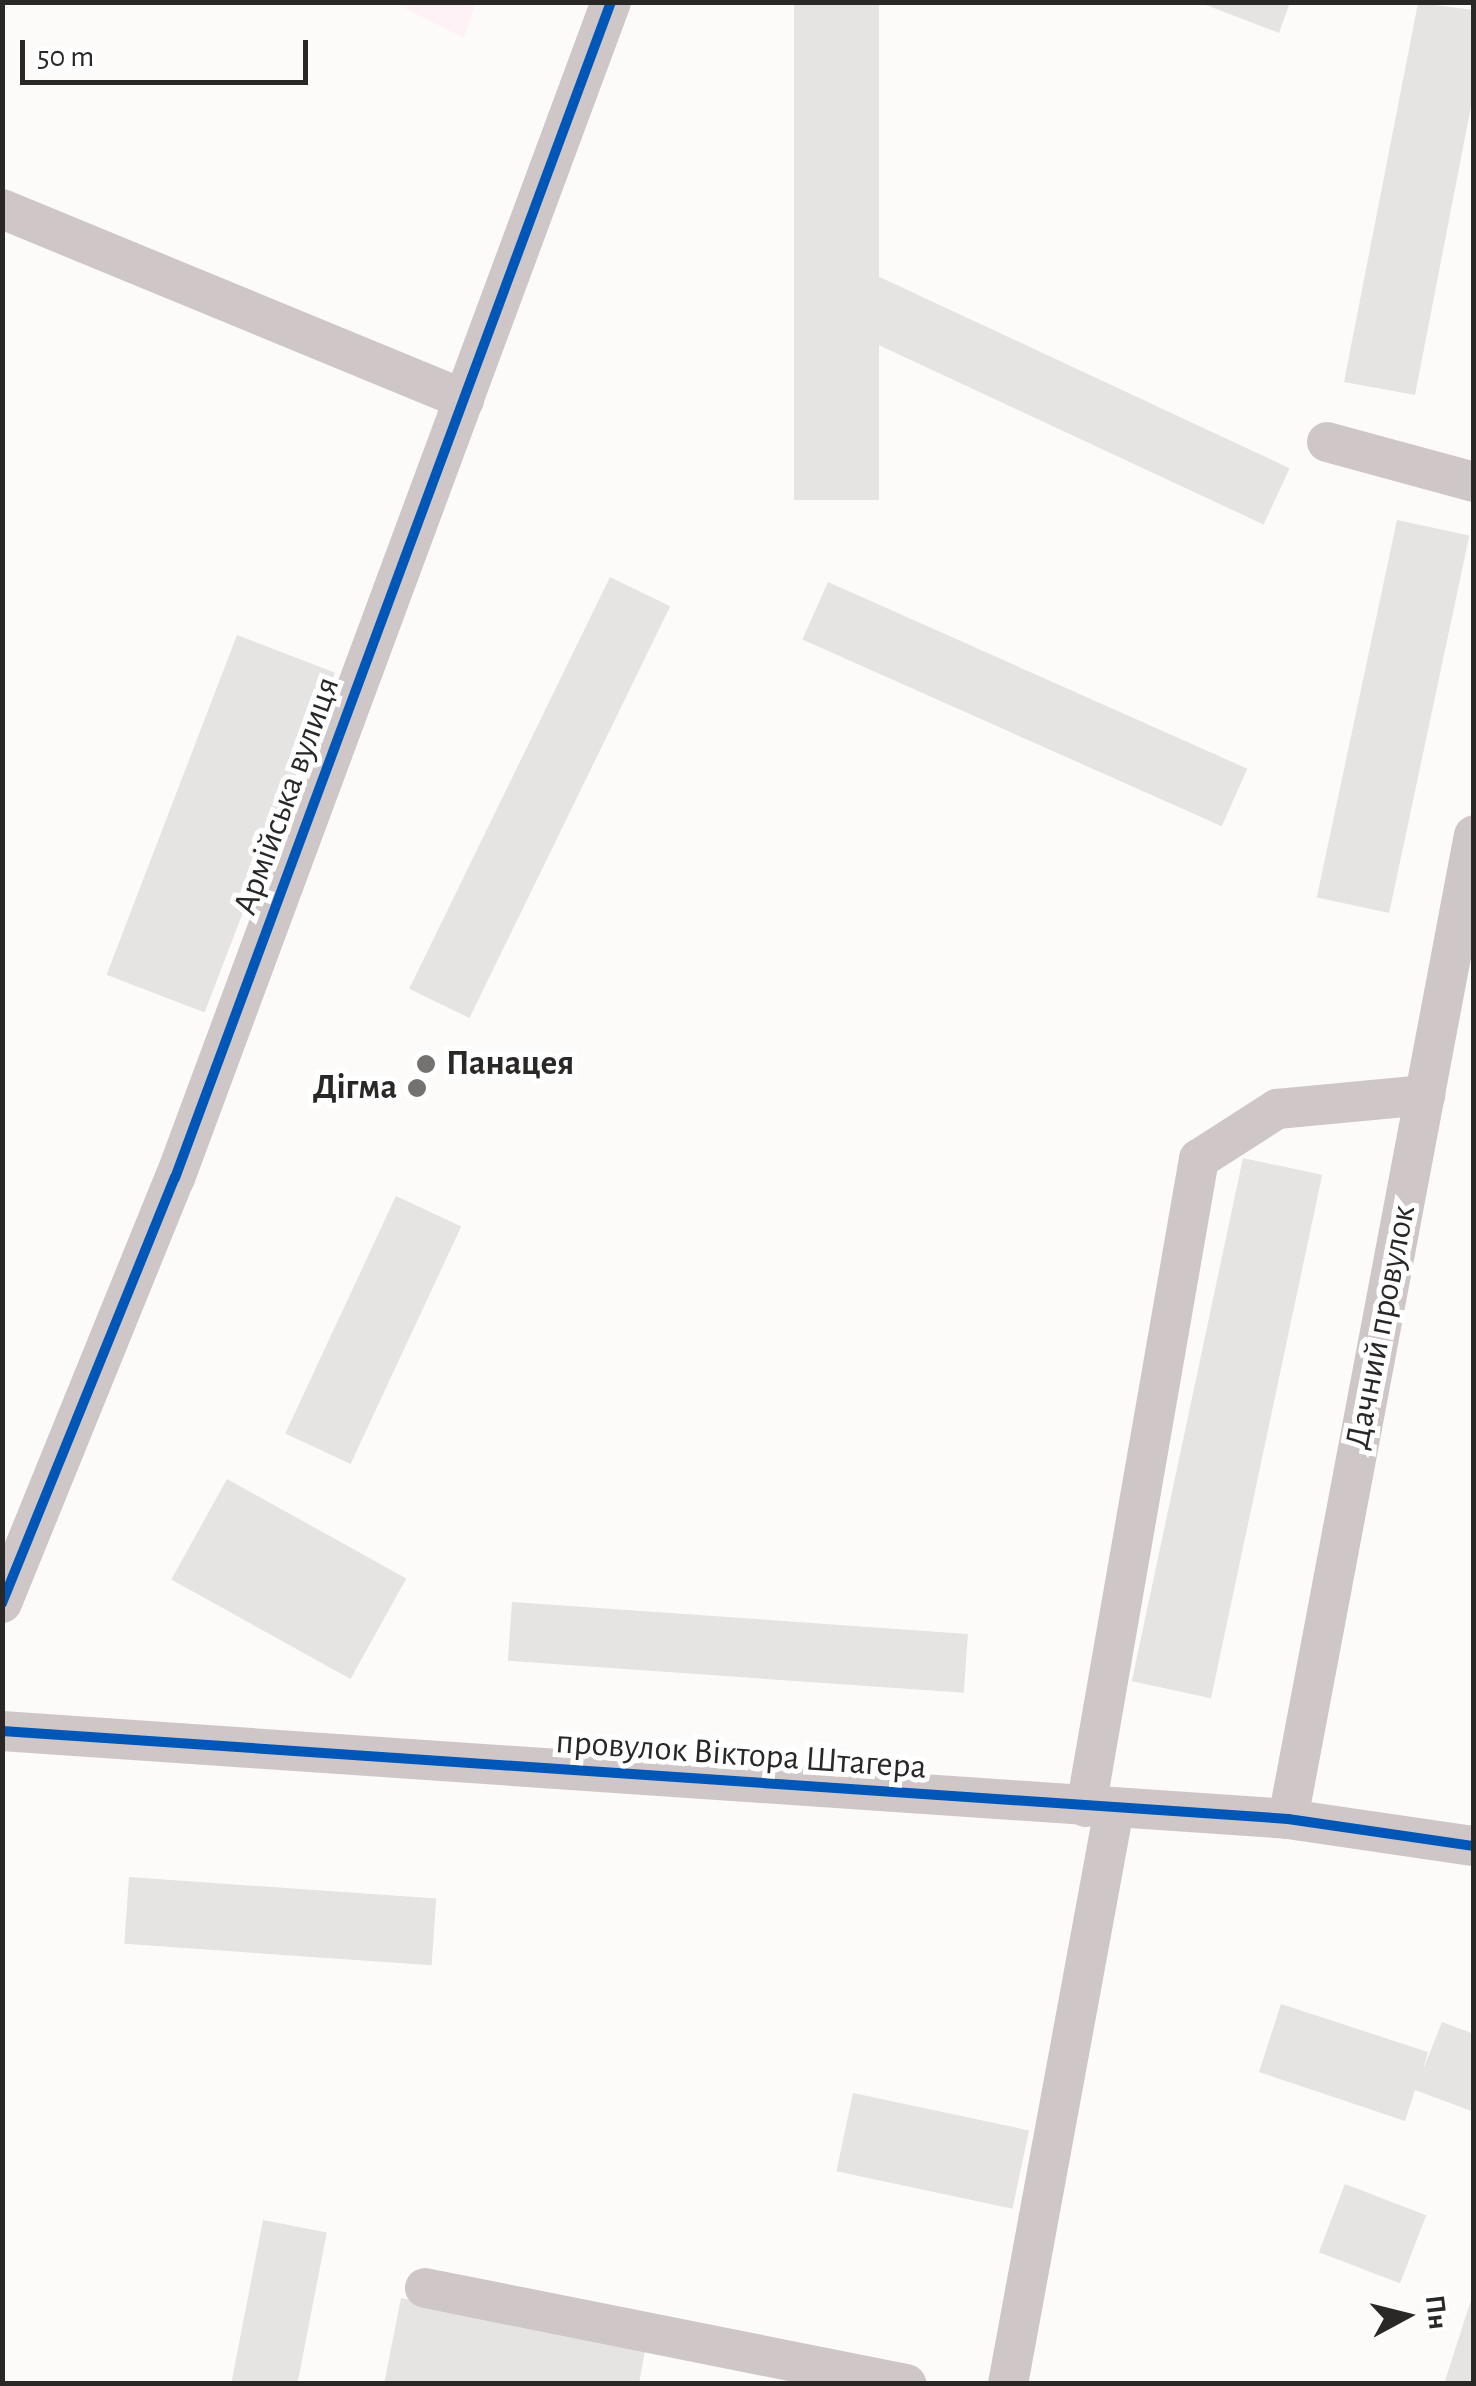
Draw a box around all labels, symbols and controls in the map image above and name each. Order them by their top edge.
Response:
scale bar [25,20,312,82]
text: 50 m [37,42,94,72]
street label: Армійська вулиця [224,671,350,921]
place label: Панацея [446,1043,574,1085]
marker: Панацея [415,1053,437,1075]
place label: Дігма [313,1067,397,1109]
marker: Дігма [406,1077,428,1099]
street label: Дачний провулок [1337,1202,1425,1452]
street label: провулок Віктора Штагера [554,1721,928,1789]
north arrow [1356,2266,1456,2366]
text: Пн [1420,2294,1452,2331]

